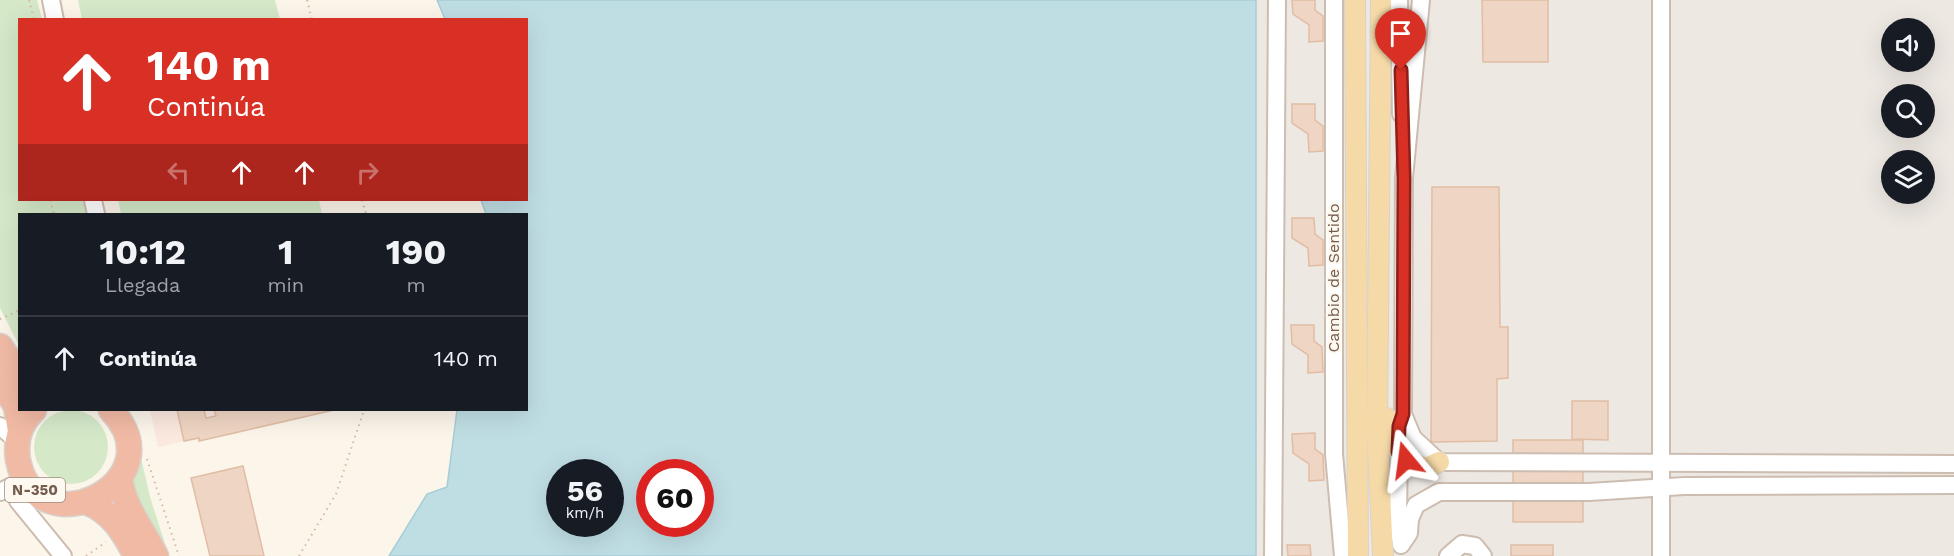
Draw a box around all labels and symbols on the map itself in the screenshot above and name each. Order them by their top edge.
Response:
pin [1375,8,1426,70]
street label: Cambio de Sentido [1324,203,1343,353]
position arrow [1374,428,1438,492]
speed limit sign: 60 [636,459,714,537]
road number: N-350 [5,478,65,502]

